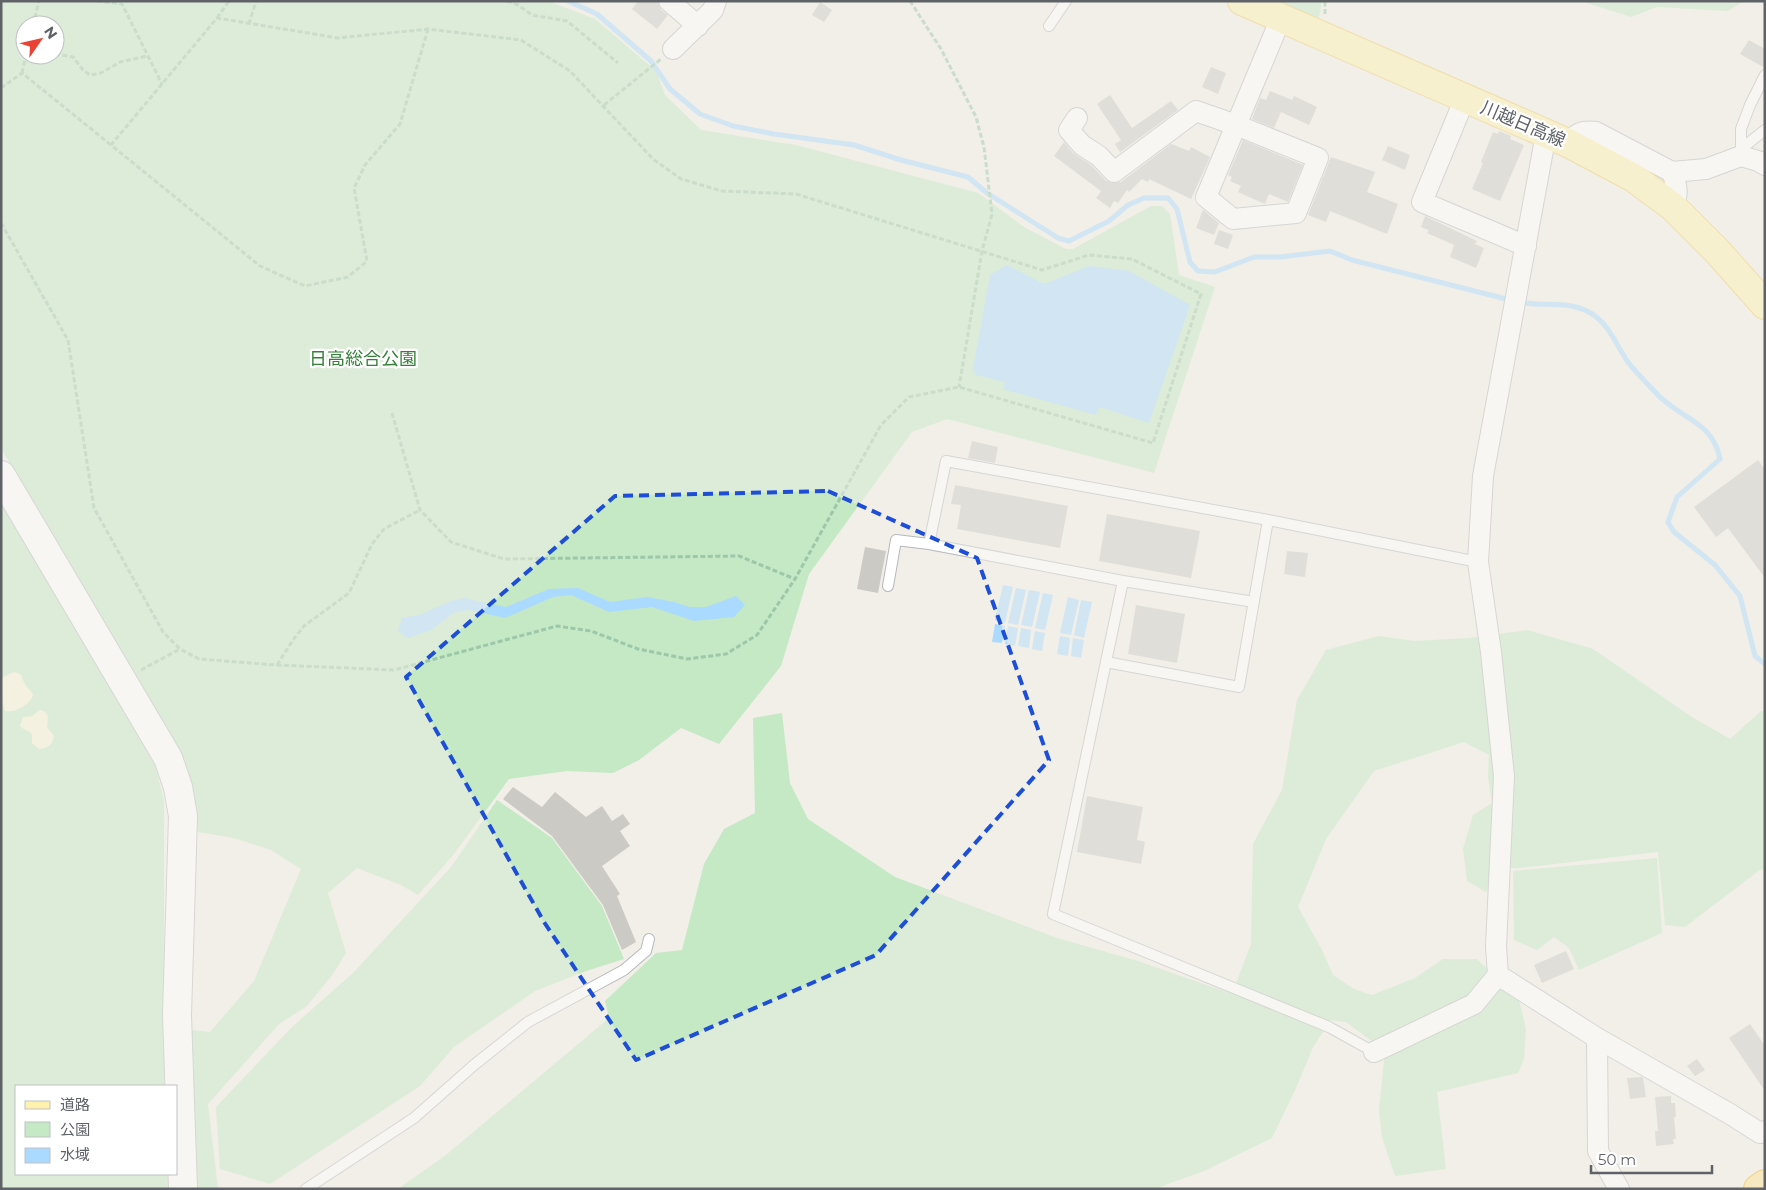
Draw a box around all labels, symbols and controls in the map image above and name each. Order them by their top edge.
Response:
north arrow [15,15,65,65]
text: N [40,23,61,42]
street label: 川越日高線 [1477,96,1569,152]
park label: 日高総合公園 [309,348,417,370]
legend [15,1085,178,1175]
text: 道路 [60,1095,90,1114]
text: 公園 [60,1120,90,1139]
scale bar [1591,1142,1712,1174]
text: 水域 [60,1145,90,1164]
text: 50 m [1598,1150,1636,1169]

